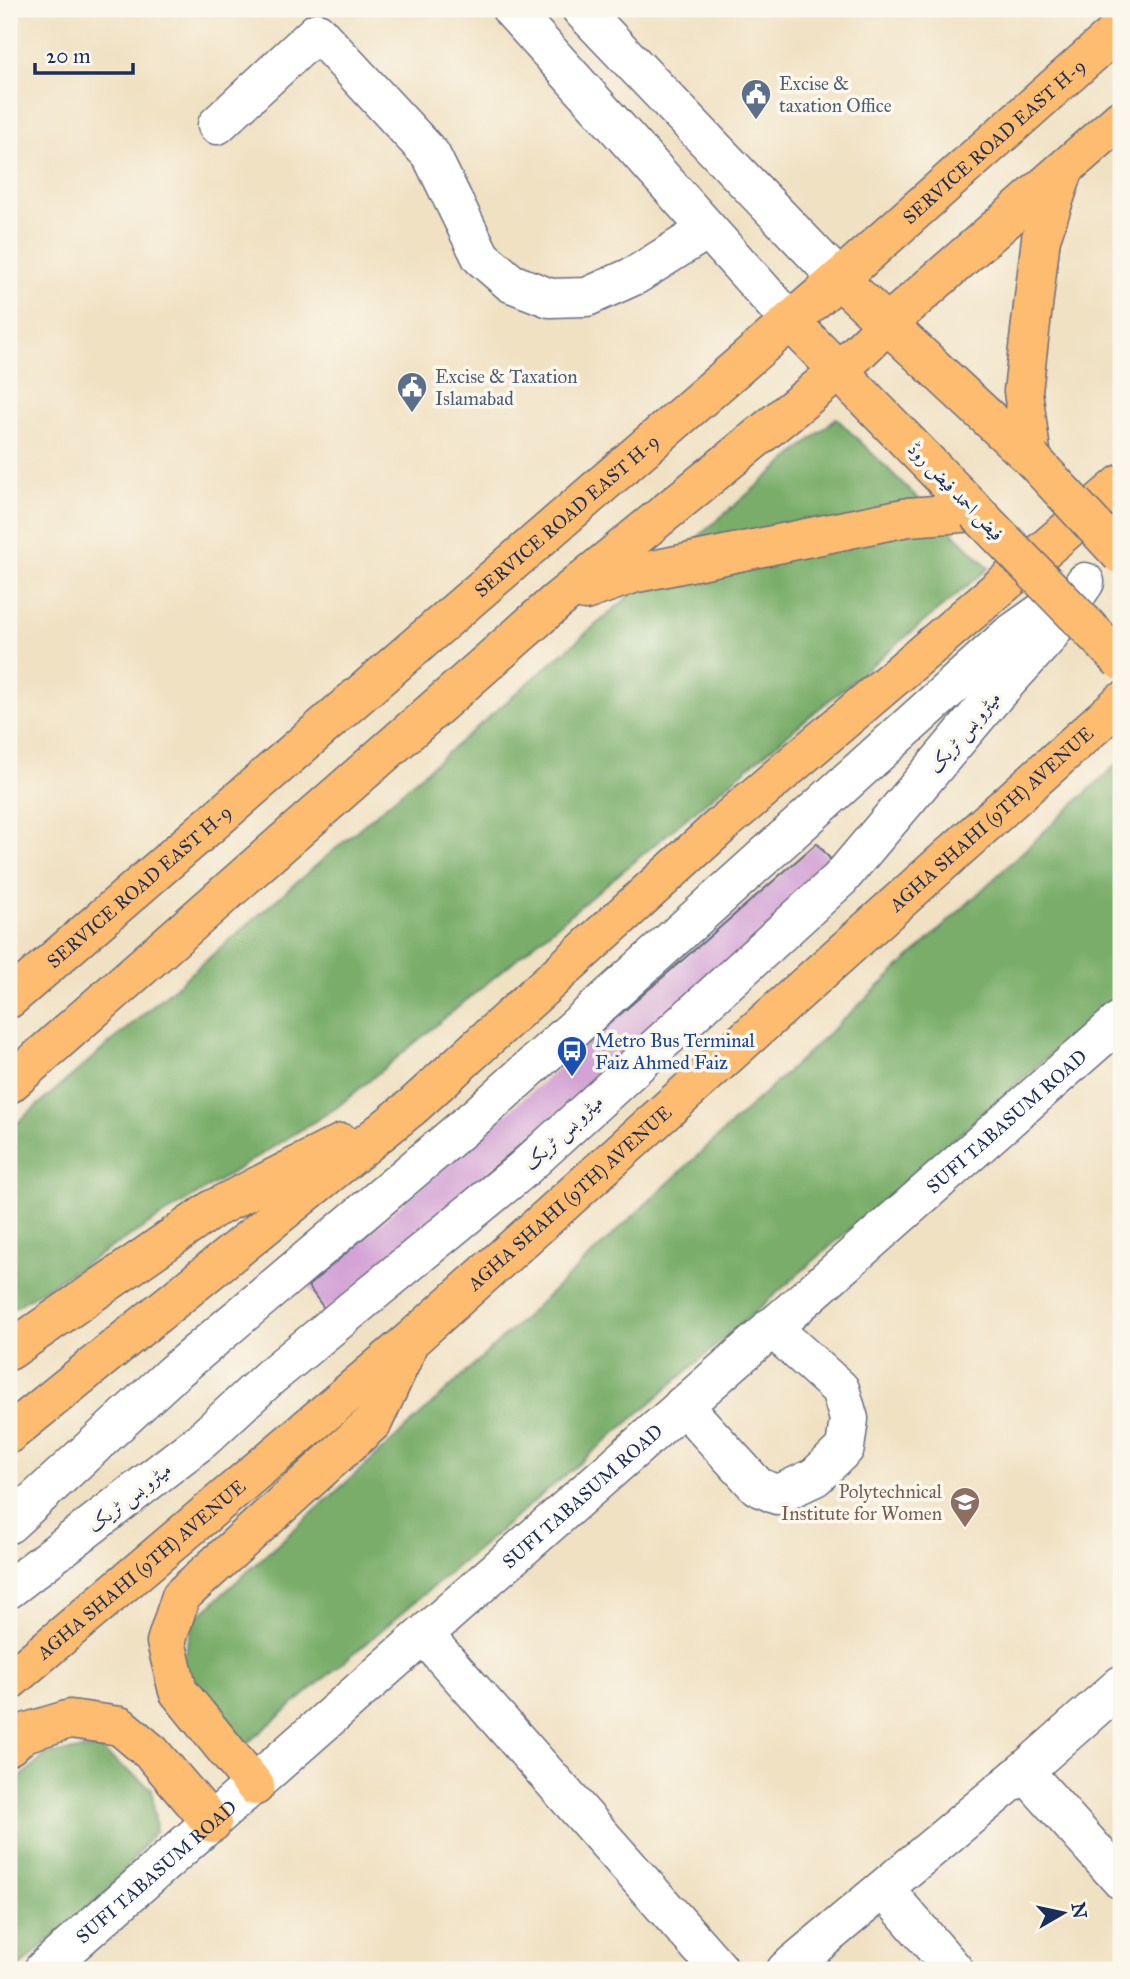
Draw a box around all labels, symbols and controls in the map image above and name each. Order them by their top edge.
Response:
scale bar [35,32,133,76]
text: 20 m [46,43,91,69]
street label: SERVICE ROAD EAST H-9 [898,54,1090,229]
place label: Excise & taxation Office [779,72,892,117]
public building icon: Excise & taxation Office [739,77,773,121]
place label: Excise & Taxation Islamabad [435,365,578,410]
public building icon: Excise & Taxation Islamabad [395,370,429,414]
street label: SERVICE ROAD EAST H-9 [470,430,664,602]
street label: فیض احمد فیض روڈ [901,437,1008,547]
street label: میٹرو بس ٹریک [923,687,1007,779]
street label: AGHA SHAHI (9TH) AVENUE [884,721,1098,917]
street label: SERVICE ROAD EAST H-9 [42,800,236,973]
place label: Metro Bus Terminal Faiz Ahmed Faiz [595,1029,756,1074]
bus stop icon: Metro Bus Terminal Faiz Ahmed Faiz [555,1034,589,1078]
street label: SUFI TABASUM ROAD [922,1045,1092,1198]
street label: میٹرو بس ٹریک [519,1090,609,1176]
street label: AGHA SHAHI (9TH) AVENUE [462,1100,676,1296]
street label: SUFI TABASUM ROAD [498,1419,667,1573]
street label: میٹرو بس ٹریک [83,1458,177,1539]
street label: AGHA SHAHI (9TH) AVENUE [32,1474,250,1665]
place label: Polytechnical Institute for Women [781,1480,943,1525]
school or university icon: Polytechnical Institute for Women [948,1485,982,1529]
street label: SUFI TABASUM ROAD [71,1795,241,1948]
north arrow [1028,1878,1098,1948]
text: N [1067,1901,1092,1920]

